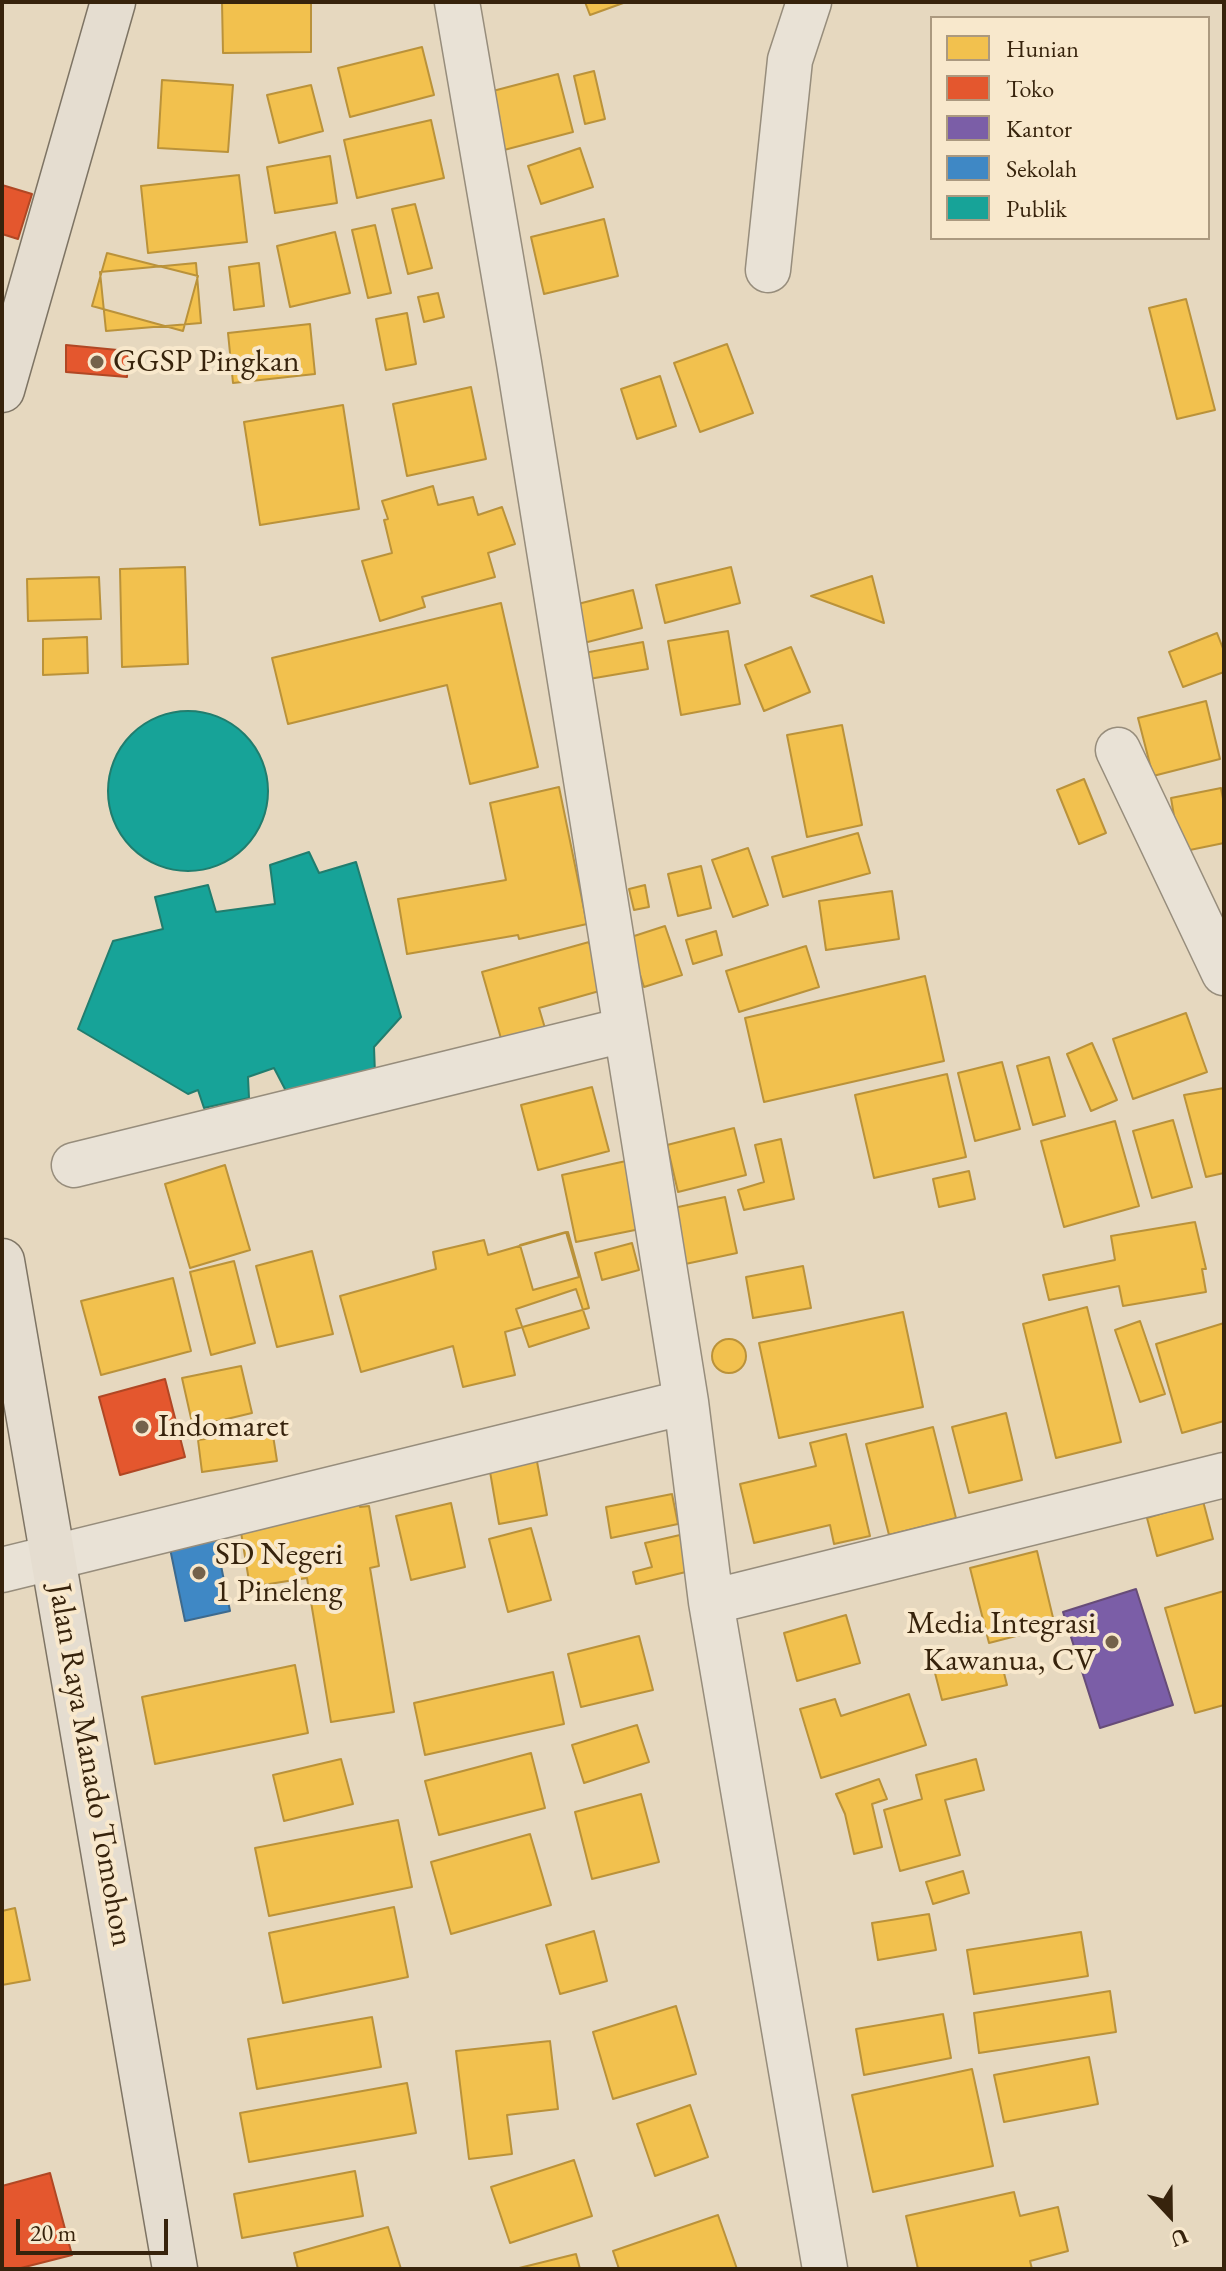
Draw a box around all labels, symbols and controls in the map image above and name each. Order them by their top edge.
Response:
legend [930,16,1210,240]
text: Hunian [1006,33,1079,64]
text: Toko [1006,73,1054,104]
text: Kantor [1006,113,1072,144]
text: Sekolah [1006,153,1077,184]
text: Publik [1006,193,1067,224]
place label: GGSP Pingkan [113,343,300,381]
marker: GGSP Pingkan [88,353,106,371]
place label: Indomaret [158,1408,289,1446]
marker: Indomaret [133,1418,151,1436]
place label: SD Negeri 1 Pineleng [215,1536,343,1611]
marker: SD Negeri 1 Pineleng [190,1564,208,1582]
street label: Jalan Raya Manado Tomohon [39,1581,141,1949]
place label: Media Integrasi Kawanua, CV [907,1605,1096,1680]
marker: Media Integrasi Kawanua, CV [1103,1633,1121,1651]
north arrow [1130,2175,1210,2255]
scale bar [20,2203,172,2253]
text: 20 m [30,2217,77,2248]
text: U [1166,2221,1192,2254]

